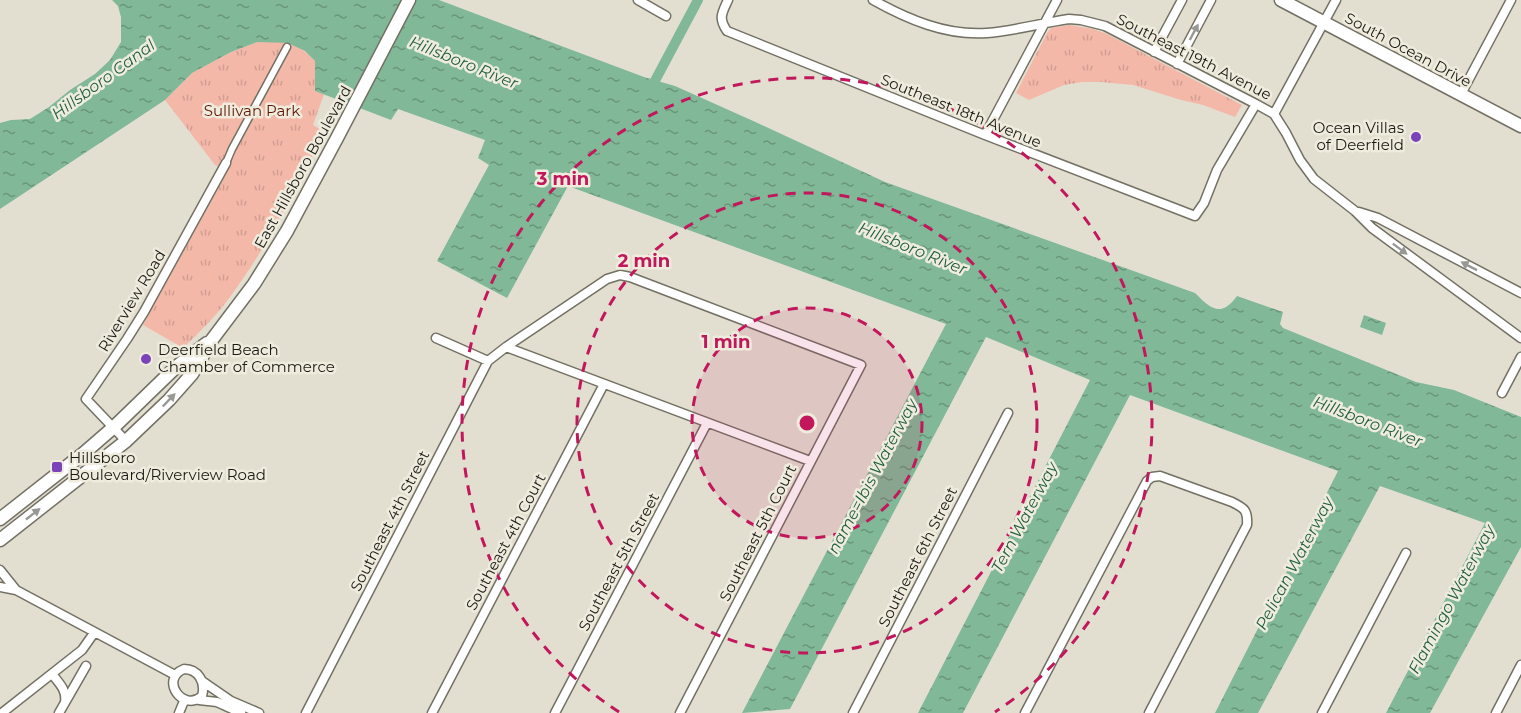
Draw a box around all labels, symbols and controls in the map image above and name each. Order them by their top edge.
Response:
street label: South Ocean Drive [1342,8,1475,91]
street label: Southeast 19th Avenue [1114,9,1275,104]
one-way arrow [1189,23,1199,40]
water label: Hillsboro River [407,32,521,93]
water label: Hillsboro Canal [48,35,159,123]
street label: Southeast 18th Avenue [878,70,1044,152]
street label: East Hillsboro Boulevard [250,82,355,251]
park label: Sullivan Park [204,101,300,120]
place label: Ocean Villas of Deerfield [1313,118,1404,154]
marker: Ocean Villas of Deerfield [1409,130,1423,144]
text: 3 min [536,168,589,190]
water label: Hillsboro River [856,218,970,279]
one-way arrow [1392,242,1407,254]
street label: Riverview Road [94,246,169,355]
text: 2 min [618,250,670,272]
one-way arrow [1460,261,1477,271]
text: 1 min [702,331,750,353]
place label: Deerfield Beach Chamber of Commerce [158,340,335,376]
marker: Deerfield Beach Chamber of Commerce [139,352,153,366]
water label: Hillsboro River [1311,392,1426,451]
one-way arrow [161,393,175,407]
water label: name=Ibis Waterway [824,394,922,557]
centre of rings [797,413,817,433]
street label: Southeast 4th Street [346,447,433,594]
place label: Hillsboro Boulevard/Riverview Road [69,448,266,484]
water label: Tern Waterway [987,458,1062,576]
marker: Hillsboro Boulevard/Riverview Road [50,460,64,474]
street label: Southeast 5th Court [715,461,800,604]
street label: Southeast 4th Court [461,470,550,613]
street label: Southeast 6th Street [874,484,961,630]
street label: Southeast 5th Street [574,489,663,634]
water label: Pelican Waterway [1251,492,1338,633]
one-way arrow [25,508,41,521]
water label: Flamingo Waterway [1404,520,1499,677]

